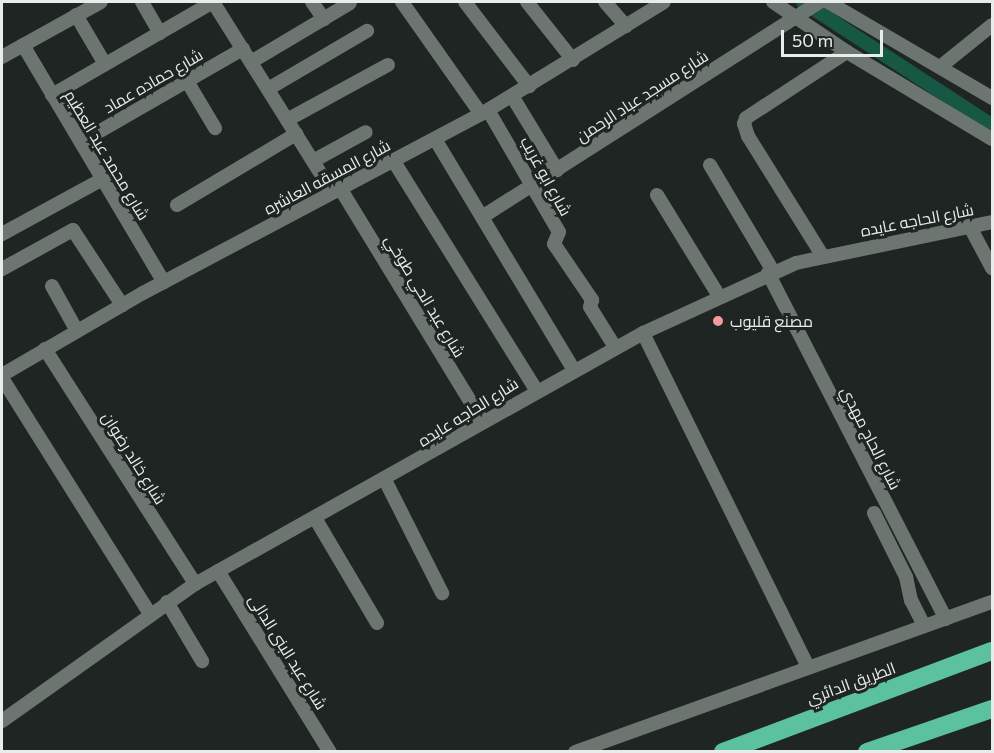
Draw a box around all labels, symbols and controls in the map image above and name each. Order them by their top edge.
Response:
scale bar [784,18,886,56]
text: 50 m [792,29,833,51]
street label: شارع حماده عماد [100,45,206,117]
street label: شارع مسجد عباد الرحمن [572,46,712,146]
street label: شارع محمد عبد العظيم [61,86,153,224]
street label: شارع ابو غريب [516,133,576,219]
street label: شارع المسقه العاشره [260,136,394,218]
street label: شارع الحاجه عايده [859,200,975,240]
street label: شارع عبد الحي طوخي [381,231,469,361]
place label: مصنع قليوب [730,311,813,331]
marker: مصنع قليوب [711,314,725,328]
street label: شارع الحاجه عايده [414,373,522,451]
street label: شارع الحاج مهدي [837,383,905,493]
street label: شارع خالد رضوان [98,408,170,508]
street label: شارع عبد البنى الدالى [245,591,331,713]
street label: الطريق الدائري [804,658,898,708]

